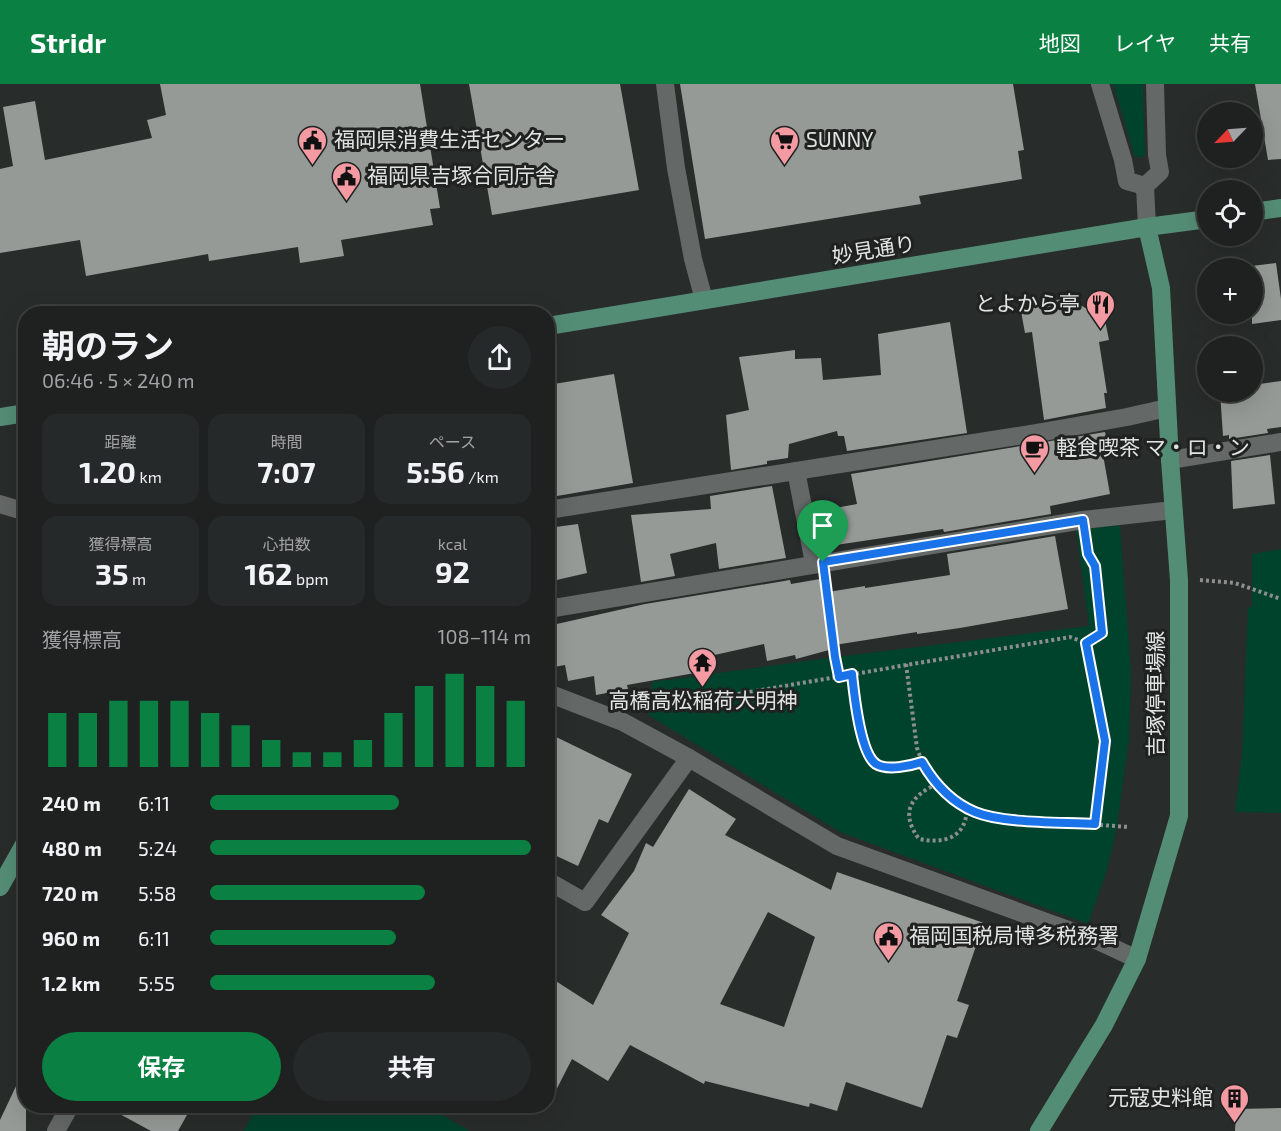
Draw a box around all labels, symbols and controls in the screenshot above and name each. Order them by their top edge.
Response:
text: Stridr [30,25,106,59]
text: 地図 [1039,30,1081,55]
text: レイヤ [1114,30,1176,55]
text: 共有 [1209,30,1251,55]
north arrow [1197,102,1263,168]
map controls [1197,102,1263,402]
public building icon: 福岡県消費生活センター [297,124,329,166]
supermarket icon: SUNNY [769,124,801,166]
place label: 福岡県消費生活センター [334,126,565,151]
place label: SUNNY [806,126,873,151]
public building icon: 福岡県吉塚合同庁舎 [330,160,362,202]
place label: 福岡県吉塚合同庁舎 [367,162,556,187]
button: locate [1197,180,1263,246]
street label: 妙見通り [830,230,917,267]
button: + [1197,258,1263,324]
restaurant icon: とよから亭 [1085,288,1117,330]
place label: とよから亭 [975,290,1080,315]
text: 朝のラン [42,325,174,365]
button: share [468,326,531,389]
button: − [1197,336,1263,402]
text: 06:46 · 5 × 240 m [42,368,195,392]
text: 距離 [104,432,137,451]
text: 時間 [270,432,303,451]
text: ペース [429,432,476,451]
cafe icon: 軽食喫茶 マ・ロ・ン [1019,432,1051,474]
place label: 軽食喫茶 マ・ロ・ン [1056,434,1250,459]
text: 1.20 [79,453,136,489]
text: 7:07 [257,453,316,489]
text: 5:56 [406,453,465,489]
text: km [136,467,162,486]
text: /km [465,467,499,486]
pin [797,500,848,562]
icon: arrive [806,509,839,542]
text: 獲得標高 [88,534,153,553]
text: 心拍数 [262,534,311,553]
text: kcal [438,534,467,553]
text: 92 [435,553,470,589]
text: 35 [95,555,128,591]
text: 162 [244,555,293,591]
text: m [128,569,146,588]
text: bpm [293,569,329,588]
text: 108–114 m [437,624,531,648]
text: 獲得標高 [42,627,122,651]
street label: 吉塚停車場線 [1142,631,1167,757]
temple icon: 高橋高松稲荷大明神 [687,646,719,688]
place label: 高橋高松稲荷大明神 [609,687,798,712]
text: 240 m [42,791,101,815]
text: 6:11 [138,791,170,815]
text: 480 m [42,836,102,860]
text: 5:24 [138,836,177,860]
text: 720 m [42,881,99,905]
text: 5:58 [138,881,176,905]
public building icon: 福岡国税局博多税務署 [872,920,904,962]
place label: 福岡国税局博多税務署 [909,922,1119,947]
text: 960 m [42,926,100,950]
text: 6:11 [138,926,170,950]
text: 1.2 km [42,971,100,995]
text: 5:55 [138,971,175,995]
button: 保存 [42,1032,281,1101]
button: 共有 [293,1032,531,1101]
building icon: 元寇史料館 [1218,1082,1250,1124]
place label: 元寇史料館 [1108,1084,1213,1109]

